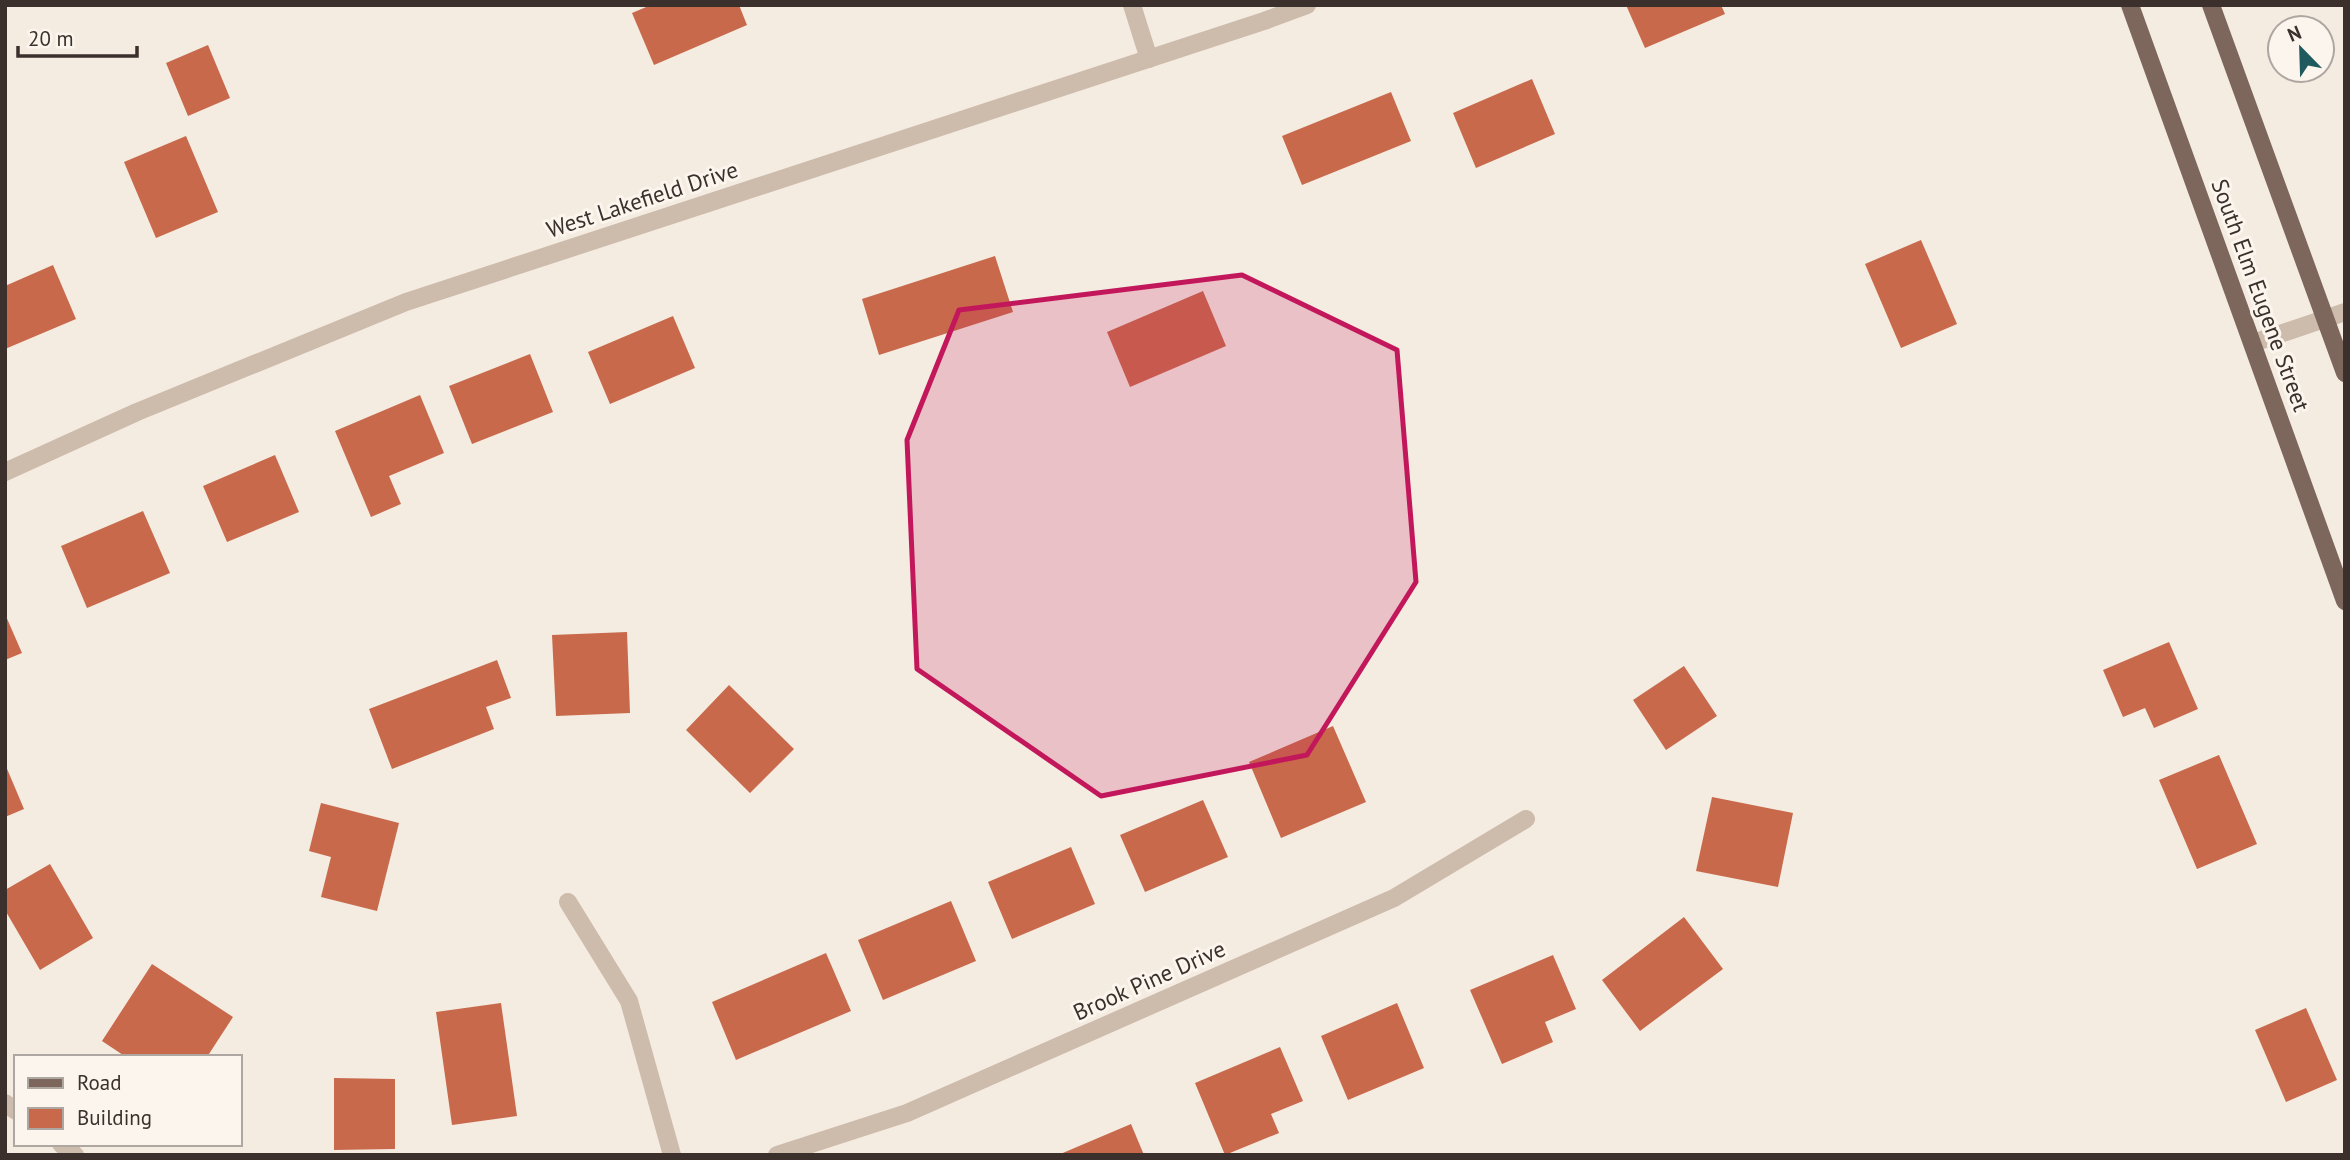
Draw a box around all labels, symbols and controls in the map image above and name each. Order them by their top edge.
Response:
scale bar [18,14,136,58]
north arrow [2266,14,2336,84]
text: N [2284,20,2305,47]
text: 20 m [28,25,74,52]
street label: West Lakefield Drive [543,154,741,244]
street label: South Elm Eugene Street [2205,175,2317,415]
street label: Brook Pine Drive [1068,934,1230,1026]
legend [14,1055,242,1146]
text: Road [77,1069,121,1096]
text: Building [77,1104,152,1131]

